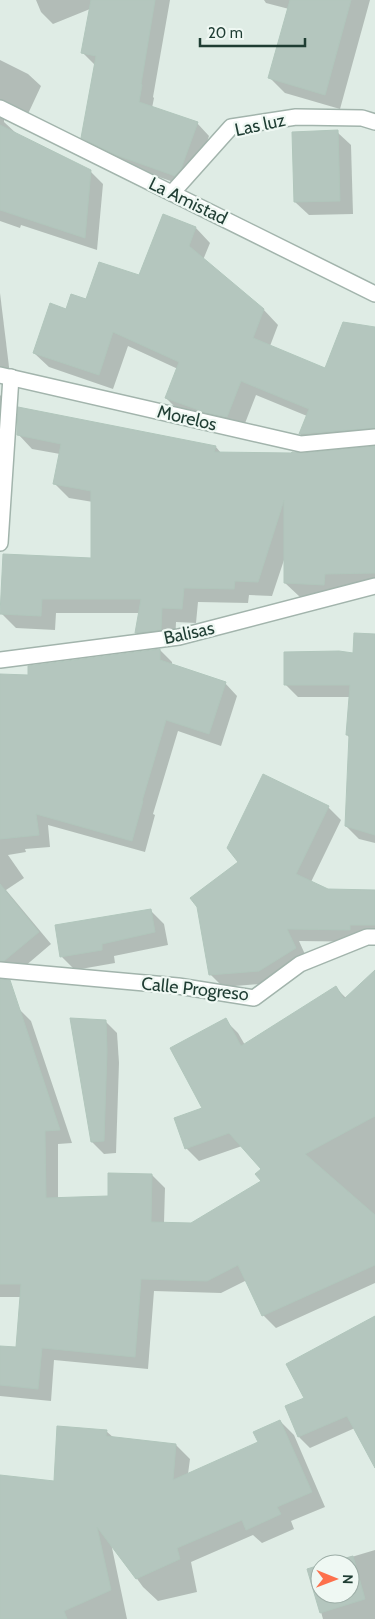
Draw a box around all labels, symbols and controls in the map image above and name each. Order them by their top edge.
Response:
scale bar [200,15,305,47]
text: 20 m [208,24,243,42]
street label: Las luz [233,109,288,141]
street label: La Amistad [145,173,231,229]
street label: Morelos [155,400,219,436]
street label: Balisas [162,617,216,649]
street label: Calle Progreso [140,972,250,1006]
north arrow [310,1554,360,1604]
text: N [339,1574,357,1584]

